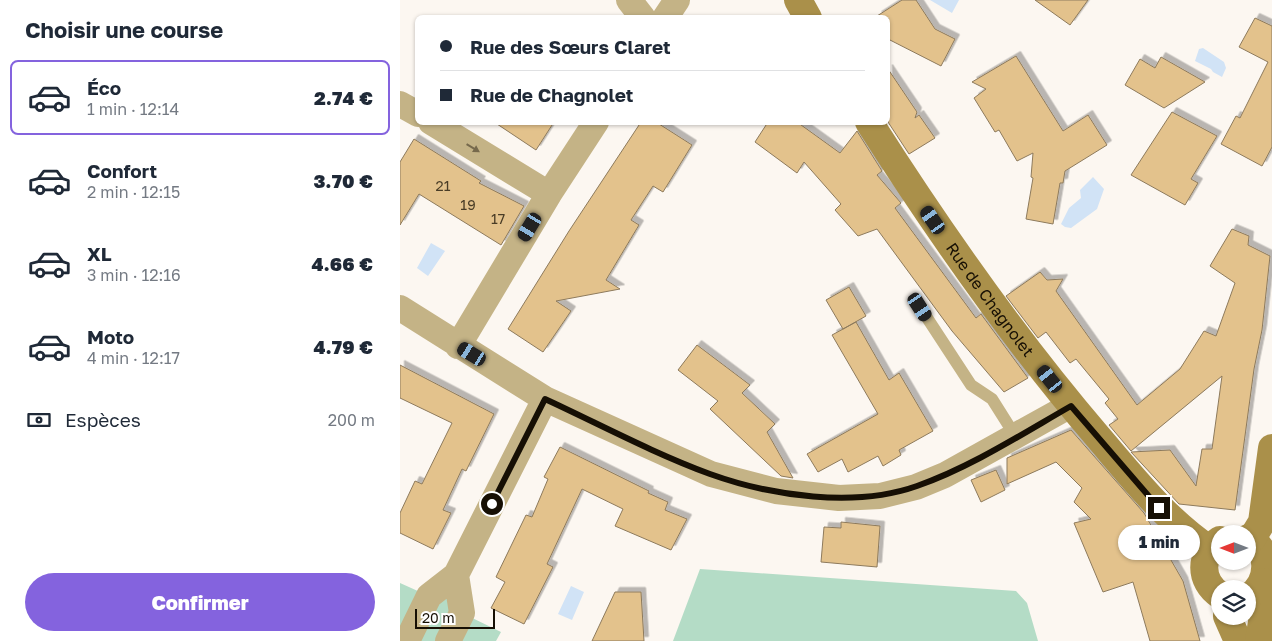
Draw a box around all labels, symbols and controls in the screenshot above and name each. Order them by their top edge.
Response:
text: Choisir une course [25,16,223,43]
text: Rue des Sœurs Claret [470,35,671,58]
icon: car [27,75,72,120]
text: Éco [87,76,121,99]
text: Rue de Chagnolet [470,83,633,106]
text: 2.74 € [314,86,373,109]
text: 1 min · 12:14 [87,99,179,119]
one-way arrow [466,143,479,152]
icon: car [27,158,72,203]
text: Confort [87,159,157,182]
text: 3.70 € [313,169,373,192]
house number: 21 [436,177,451,194]
text: 2 min · 12:15 [87,182,180,202]
house number: 19 [460,196,476,213]
car [918,203,947,237]
house number: 17 [491,210,505,227]
car [515,210,544,244]
street label: Rue de Chagnolet [942,239,1039,361]
icon: car [27,241,72,286]
text: XL [87,242,112,265]
text: 4.66 € [312,252,373,275]
text: 3 min · 12:16 [87,265,181,285]
car [905,290,934,324]
icon: car [27,324,72,369]
text: Moto [87,325,134,348]
text: 4.79 € [313,335,373,358]
car [455,340,488,368]
text: 4 min · 12:17 [87,348,180,368]
car [1034,363,1065,395]
icon: cash [25,406,53,434]
text: Espèces [65,408,141,431]
text: 200 m [328,410,375,430]
route start [481,493,503,515]
route end [1148,497,1170,519]
north arrow [1211,525,1256,570]
map controls [1211,525,1256,625]
callout: 1 min [1118,526,1200,560]
text: 1 min [1139,532,1179,552]
button: Confirmer [25,573,375,631]
button: layers [1211,580,1256,625]
scale bar [415,606,495,629]
text: 20 m [422,609,455,626]

